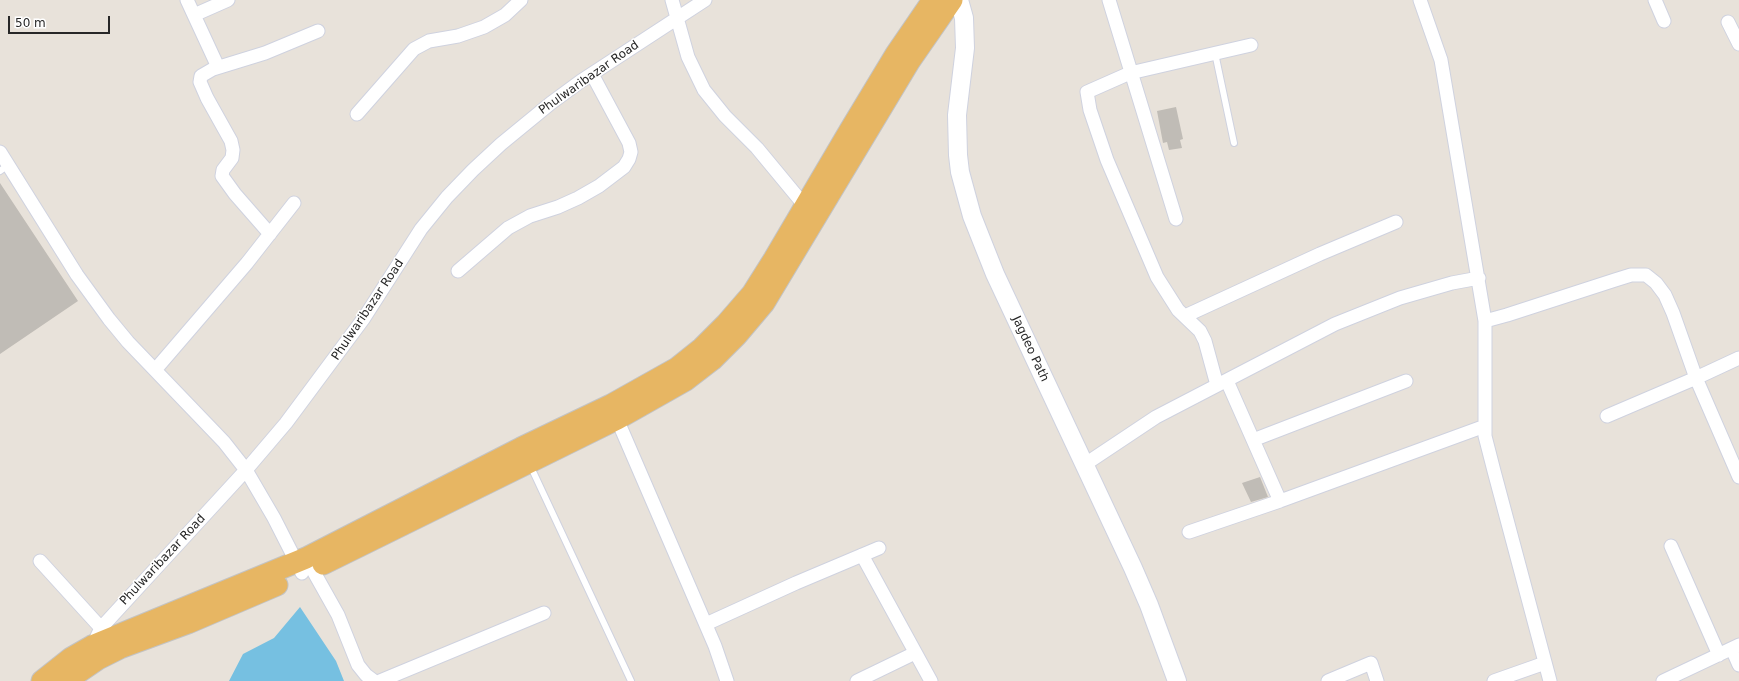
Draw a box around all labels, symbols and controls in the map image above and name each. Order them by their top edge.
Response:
scale bar [10,8,112,34]
text: 50 m [15,16,46,30]
street label: Phulwaribazar Road [536,38,642,118]
street label: Phulwaribazar Road [329,257,407,363]
street label: Jagdeo Path [1008,314,1052,384]
street label: Phulwaribazar Road [117,512,209,608]

